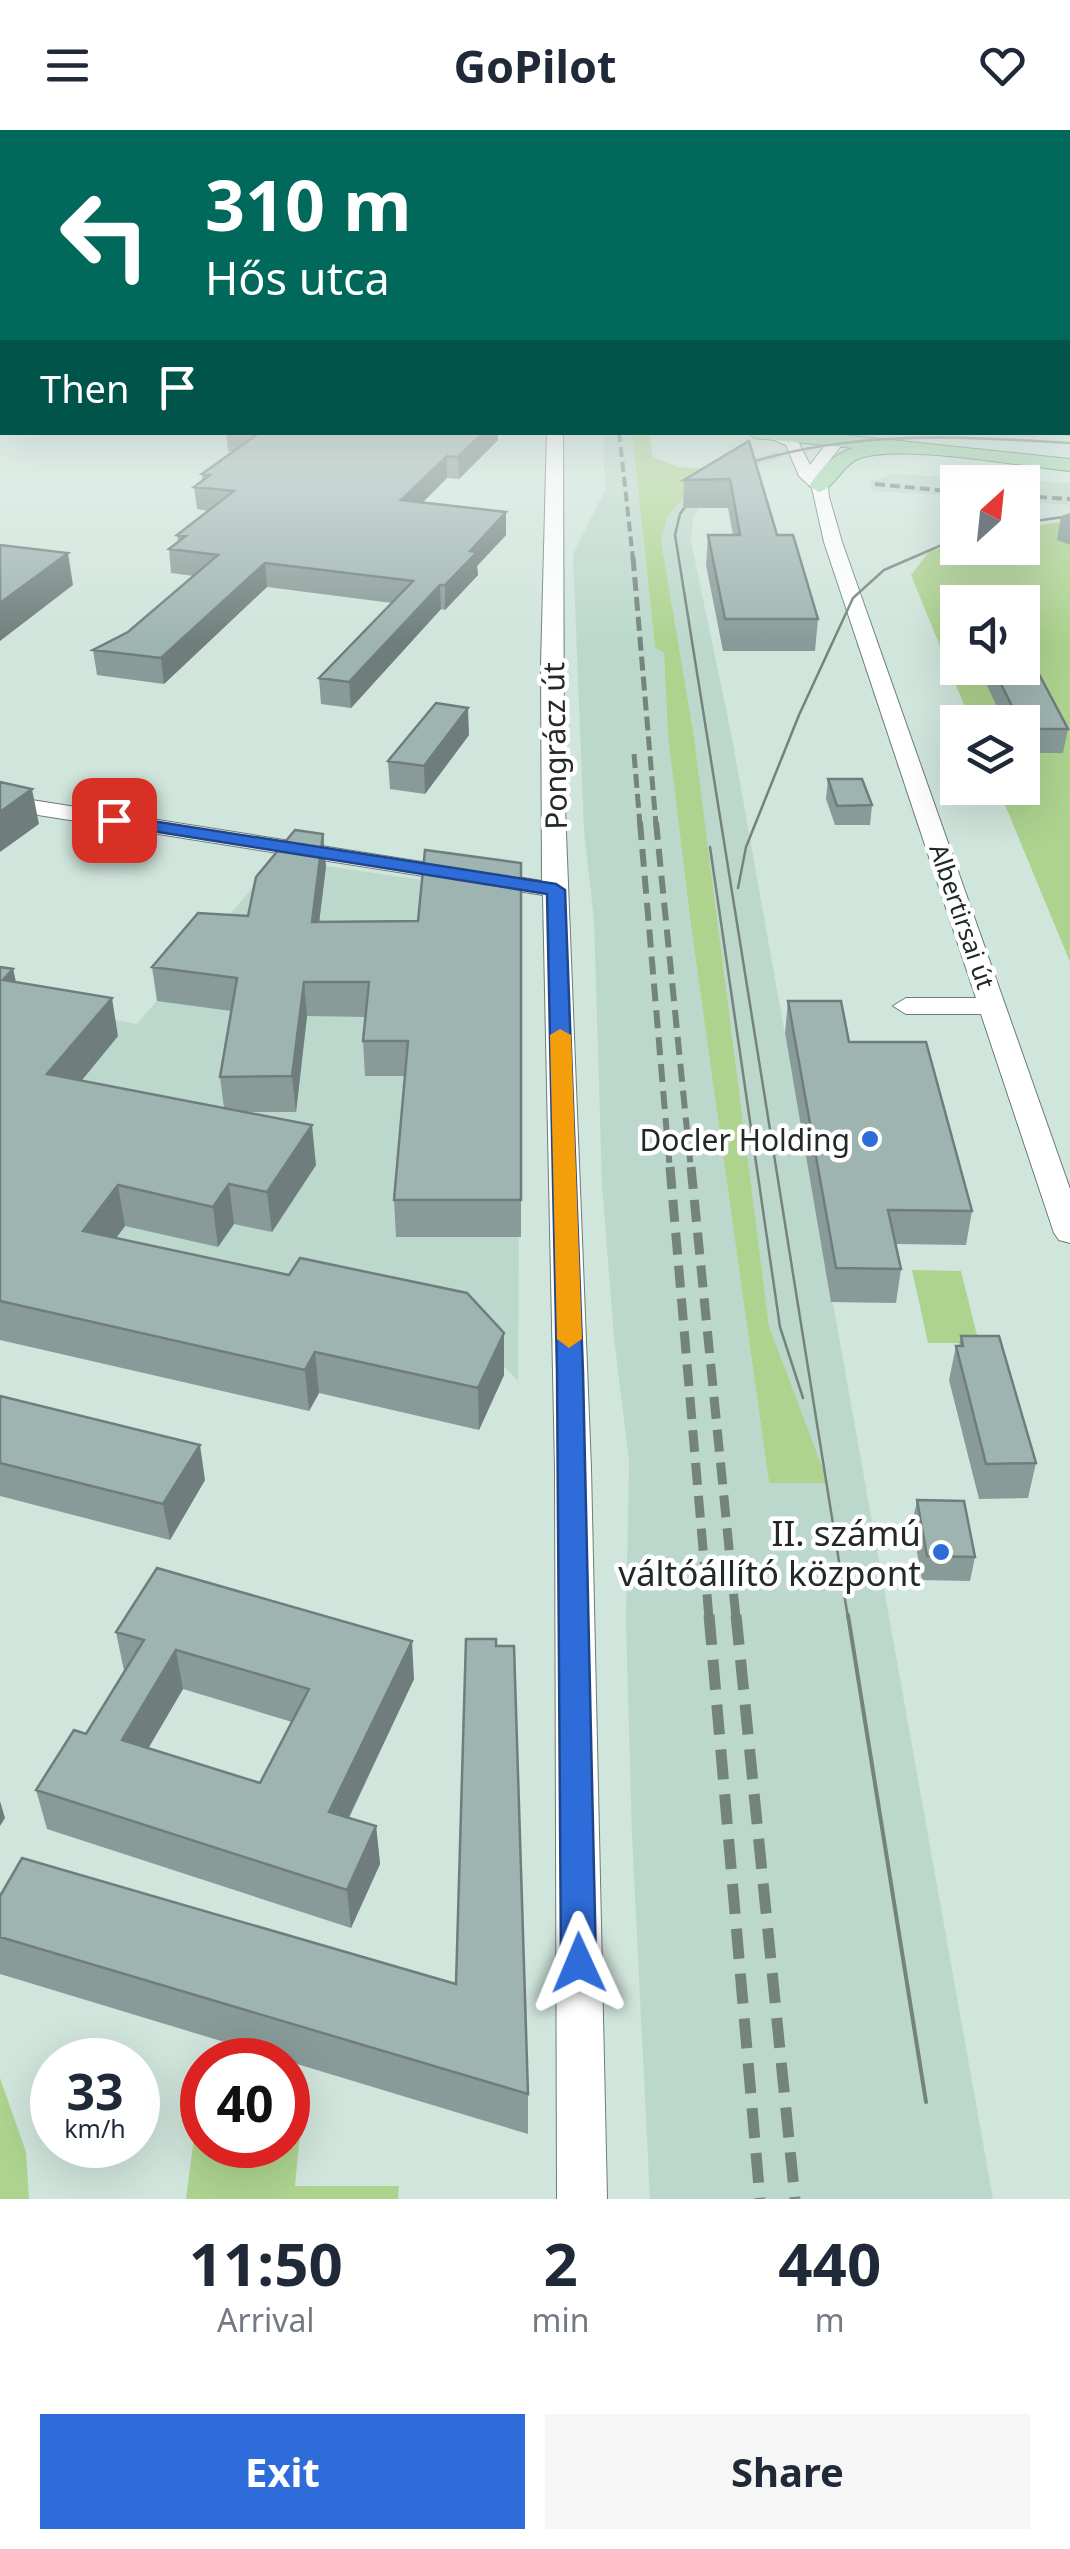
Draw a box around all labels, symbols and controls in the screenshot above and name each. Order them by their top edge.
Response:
text: GoPilot [453,35,617,96]
icon: menu [40,38,95,93]
icon: heart [975,38,1030,93]
text: 310 m [205,156,412,252]
icon: left [40,170,170,300]
text: Hős utca [205,247,390,308]
icon: arrive [150,360,205,415]
text: Then [40,362,130,414]
north arrow [940,465,1040,565]
map controls [940,465,1040,805]
button: sound [940,585,1040,685]
street label: Pongrácz út [532,662,576,830]
button: layers [940,705,1040,805]
pin [72,778,157,863]
icon: arrive [87,793,142,848]
street label: Albertirsai út [922,839,1004,993]
place label: Docler Holding [639,1119,850,1160]
marker: Docler Holding [859,1128,881,1150]
place label: II. számú váltóállító központ [618,1509,921,1596]
marker: II. számú váltóállító központ [930,1541,952,1563]
position arrow [527,1911,631,2015]
speed limit sign: 40 [180,2038,310,2168]
text: 33 [66,2057,124,2125]
text: km/h [64,2111,126,2145]
text: 11:50 [189,2222,343,2304]
text: 2 [543,2222,578,2304]
text: 440 [778,2222,881,2304]
text: Arrival [217,2298,315,2341]
text: min [532,2298,590,2341]
text: m [815,2298,845,2341]
button: Exit [40,2414,525,2529]
button: Share [545,2414,1030,2529]

